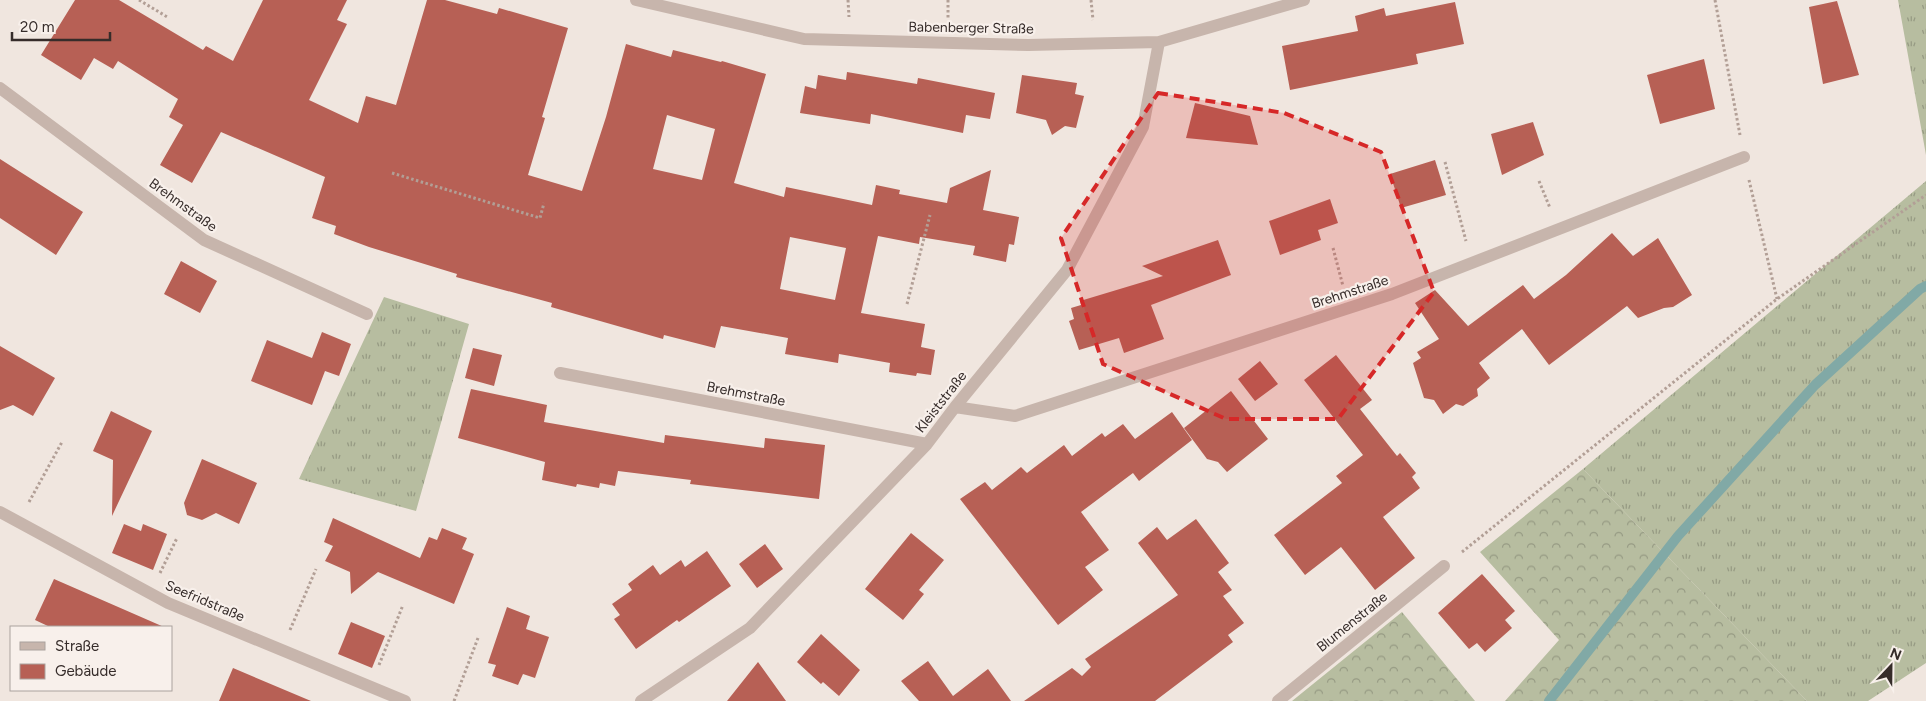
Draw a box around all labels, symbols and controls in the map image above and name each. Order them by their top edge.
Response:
scale bar [12,10,110,42]
text: 20 m [20,18,54,36]
street label: Babenberger Straße [908,18,1034,38]
street label: Brehmstraße [146,175,221,236]
street label: Brehmstraße [1309,271,1391,312]
street label: Kleiststraße [912,368,971,436]
street label: Brehmstraße [705,378,787,410]
street label: Seefridstraße [163,577,248,625]
street label: Blumenstraße [1313,588,1391,656]
legend [10,626,172,691]
text: Straße [55,637,99,655]
north arrow [1866,641,1916,691]
text: N [1887,645,1904,664]
text: Gebäude [55,662,116,680]

